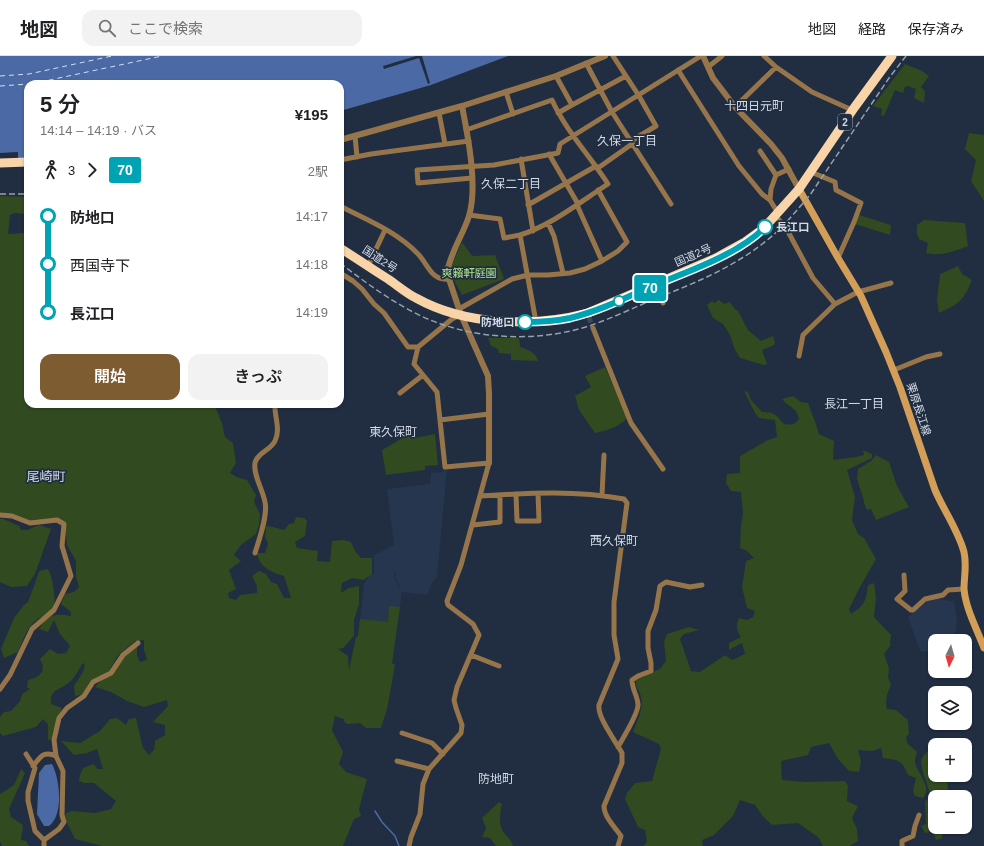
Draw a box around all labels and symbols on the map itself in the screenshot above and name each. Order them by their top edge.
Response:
district label: 十四日元町 [724,99,784,113]
road number: 2 [838,114,852,130]
district label: 久保一丁目 [597,134,657,148]
district label: 久保二丁目 [481,177,541,191]
marker: 長江口 [757,219,773,235]
place label: 長江口 [776,221,809,233]
street label: 国道2号 [673,242,713,268]
street label: 国道2号 [360,243,400,275]
park label: 爽籟軒庭園 [442,267,497,279]
line badge: 70 [632,275,668,301]
unlabelled marker [613,295,625,307]
marker: 防地口 [517,314,533,330]
place label: 防地口 [481,316,514,328]
street label: 栗原長江線 [905,381,933,437]
district label: 長江一丁目 [824,397,884,411]
district label: 東久保町 [369,425,417,439]
district label: 尾崎町 [26,469,66,484]
district label: 西久保町 [590,534,638,548]
north arrow [928,634,972,678]
district label: 防地町 [478,772,514,786]

